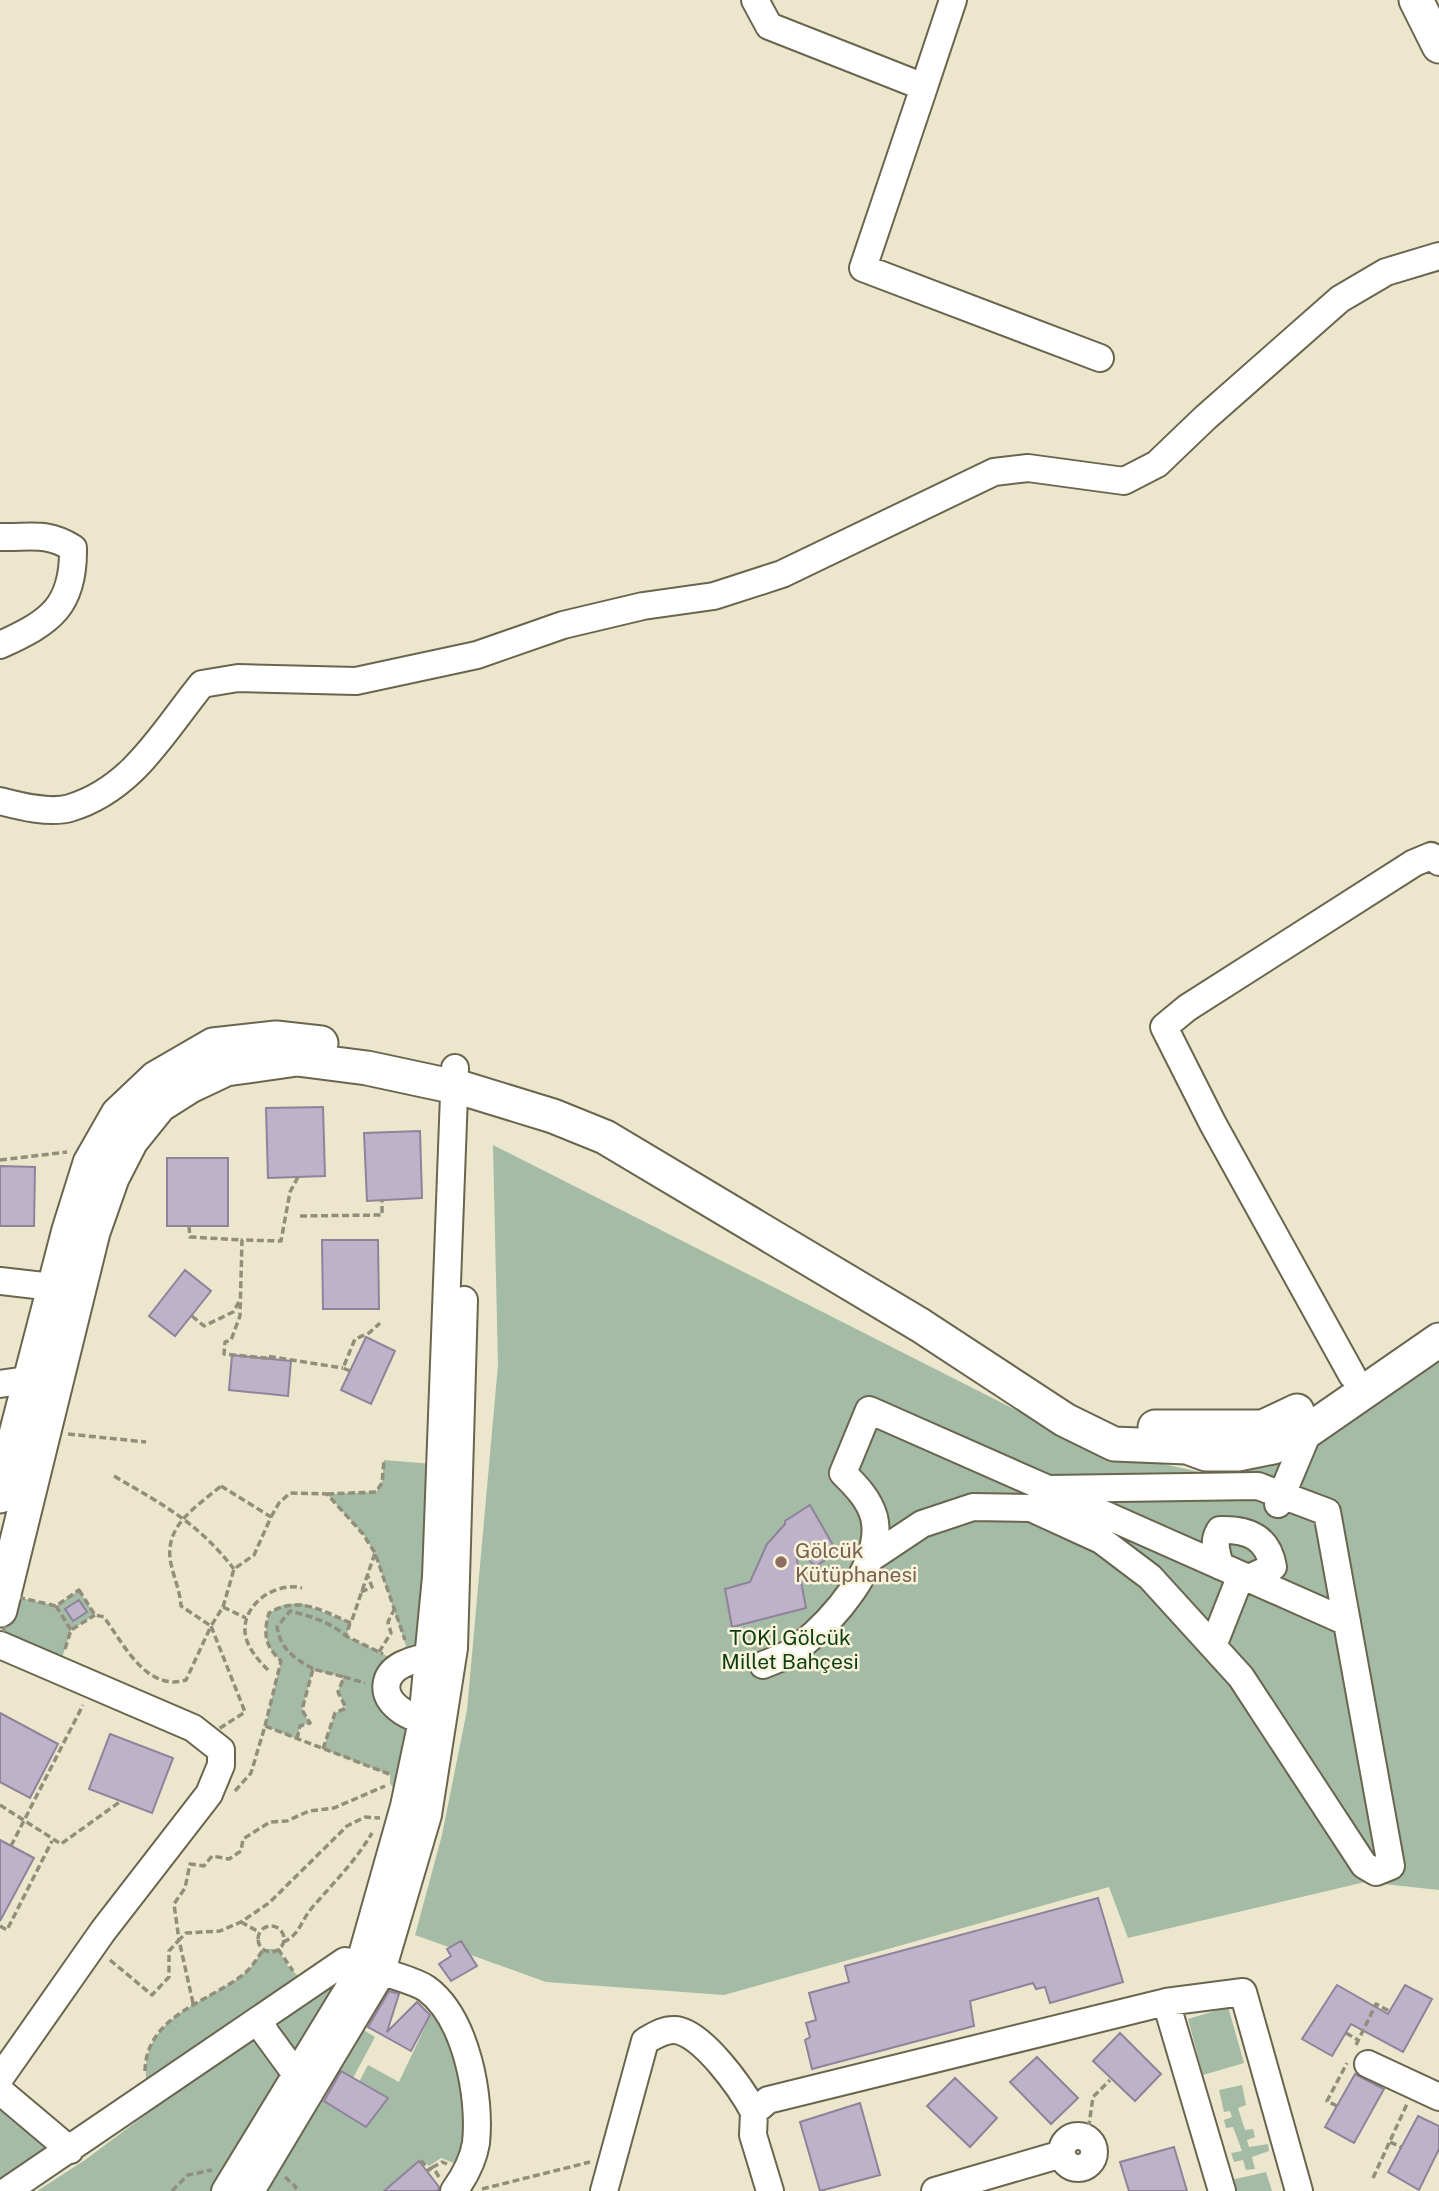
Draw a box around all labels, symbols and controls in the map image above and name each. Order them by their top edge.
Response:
place label: Gölcük Kütüphanesi [795,1538,917,1587]
marker: Gölcük Kütüphanesi [773,1554,789,1570]
park label: TOKİ Gölcük Millet Bahçesi [721,1625,859,1674]

